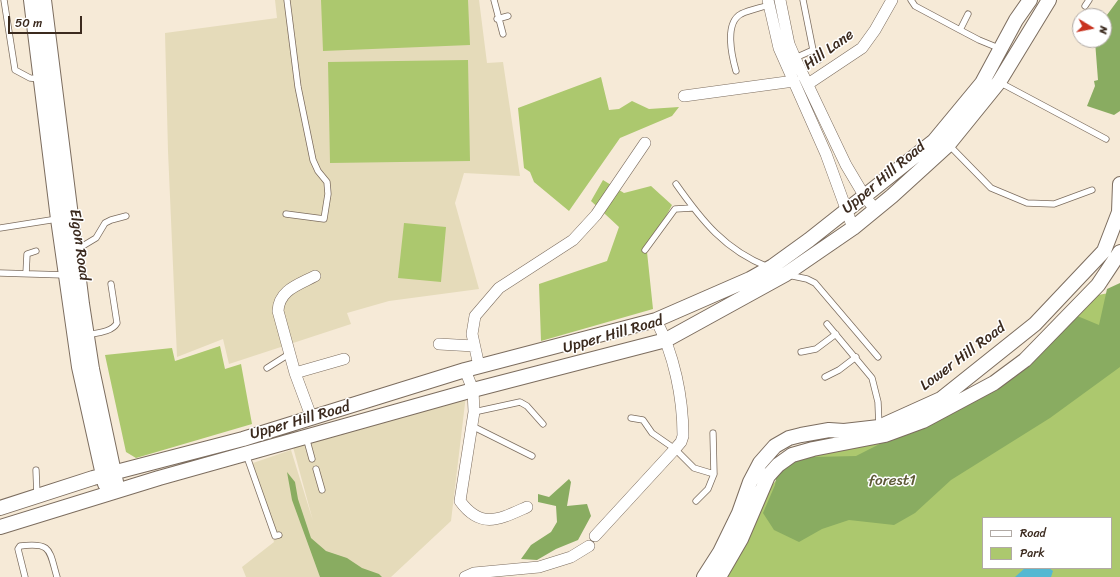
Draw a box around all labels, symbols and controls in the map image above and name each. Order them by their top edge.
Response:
scale bar [10,8,84,34]
north arrow [1072,8,1112,48]
text: 50 m [15,12,42,34]
text: N [1093,25,1113,35]
street label: Hill Lane [800,26,858,74]
street label: Upper Hill Road [839,138,929,218]
street label: Elgon Road [65,208,93,282]
street label: Upper Hill Road [561,312,665,358]
street label: Lower Hill Road [917,319,1009,395]
street label: Upper Hill Road [248,398,352,444]
park label: forest1 [868,472,916,490]
legend [982,517,1112,569]
text: Road [1020,522,1046,544]
text: Park [1020,542,1045,564]

